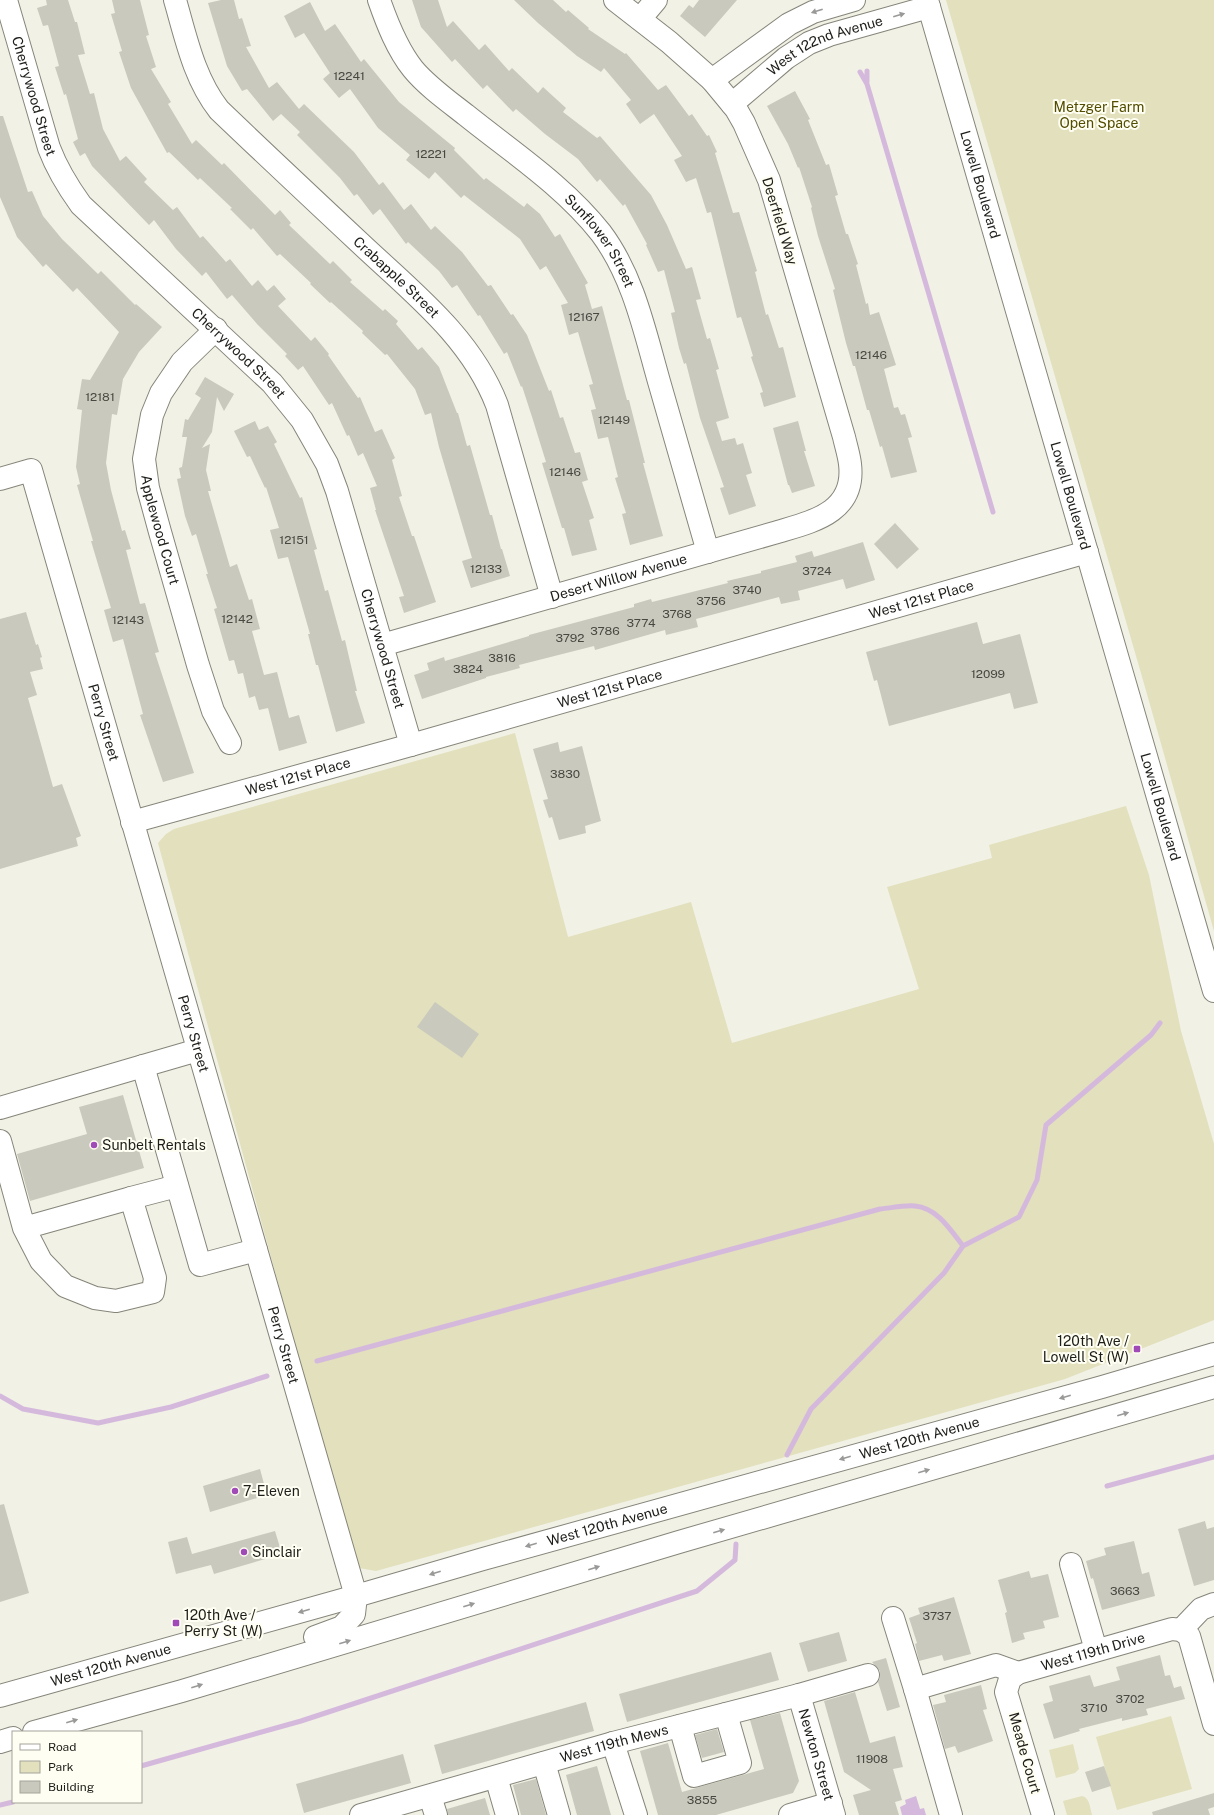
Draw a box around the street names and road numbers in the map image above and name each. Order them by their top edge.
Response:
street label: West 122nd Avenue [764,12,885,79]
street label: Cherrywood Street [9,34,59,158]
street label: Lowell Boulevard [957,129,1004,240]
street label: Deerfield Way [759,175,801,267]
street label: Sunflower Street [562,191,638,290]
street label: Crabapple Street [350,233,443,321]
street label: Cherrywood Street [189,304,289,401]
street label: Lowell Boulevard [1047,440,1094,552]
street label: Applewood Court [138,474,183,587]
street label: Desert Willow Avenue [548,550,689,605]
street label: West 121st Place [867,577,976,622]
street label: Cherrywood Street [358,587,408,710]
street label: West 121st Place [555,666,664,711]
street label: Perry Street [85,682,123,763]
street label: Lowell Boulevard [1137,751,1184,863]
street label: West 121st Place [243,754,352,798]
street label: Perry Street [175,993,212,1074]
street label: Perry Street [265,1305,302,1386]
street label: West 120th Avenue [857,1413,981,1462]
street label: West 120th Avenue [545,1500,669,1549]
street label: West 119th Drive [1039,1629,1147,1674]
street label: West 120th Avenue [49,1640,173,1689]
street label: Newton Street [795,1707,837,1802]
street label: Meade Court [1006,1710,1044,1796]
street label: West 119th Mews [558,1721,670,1766]

